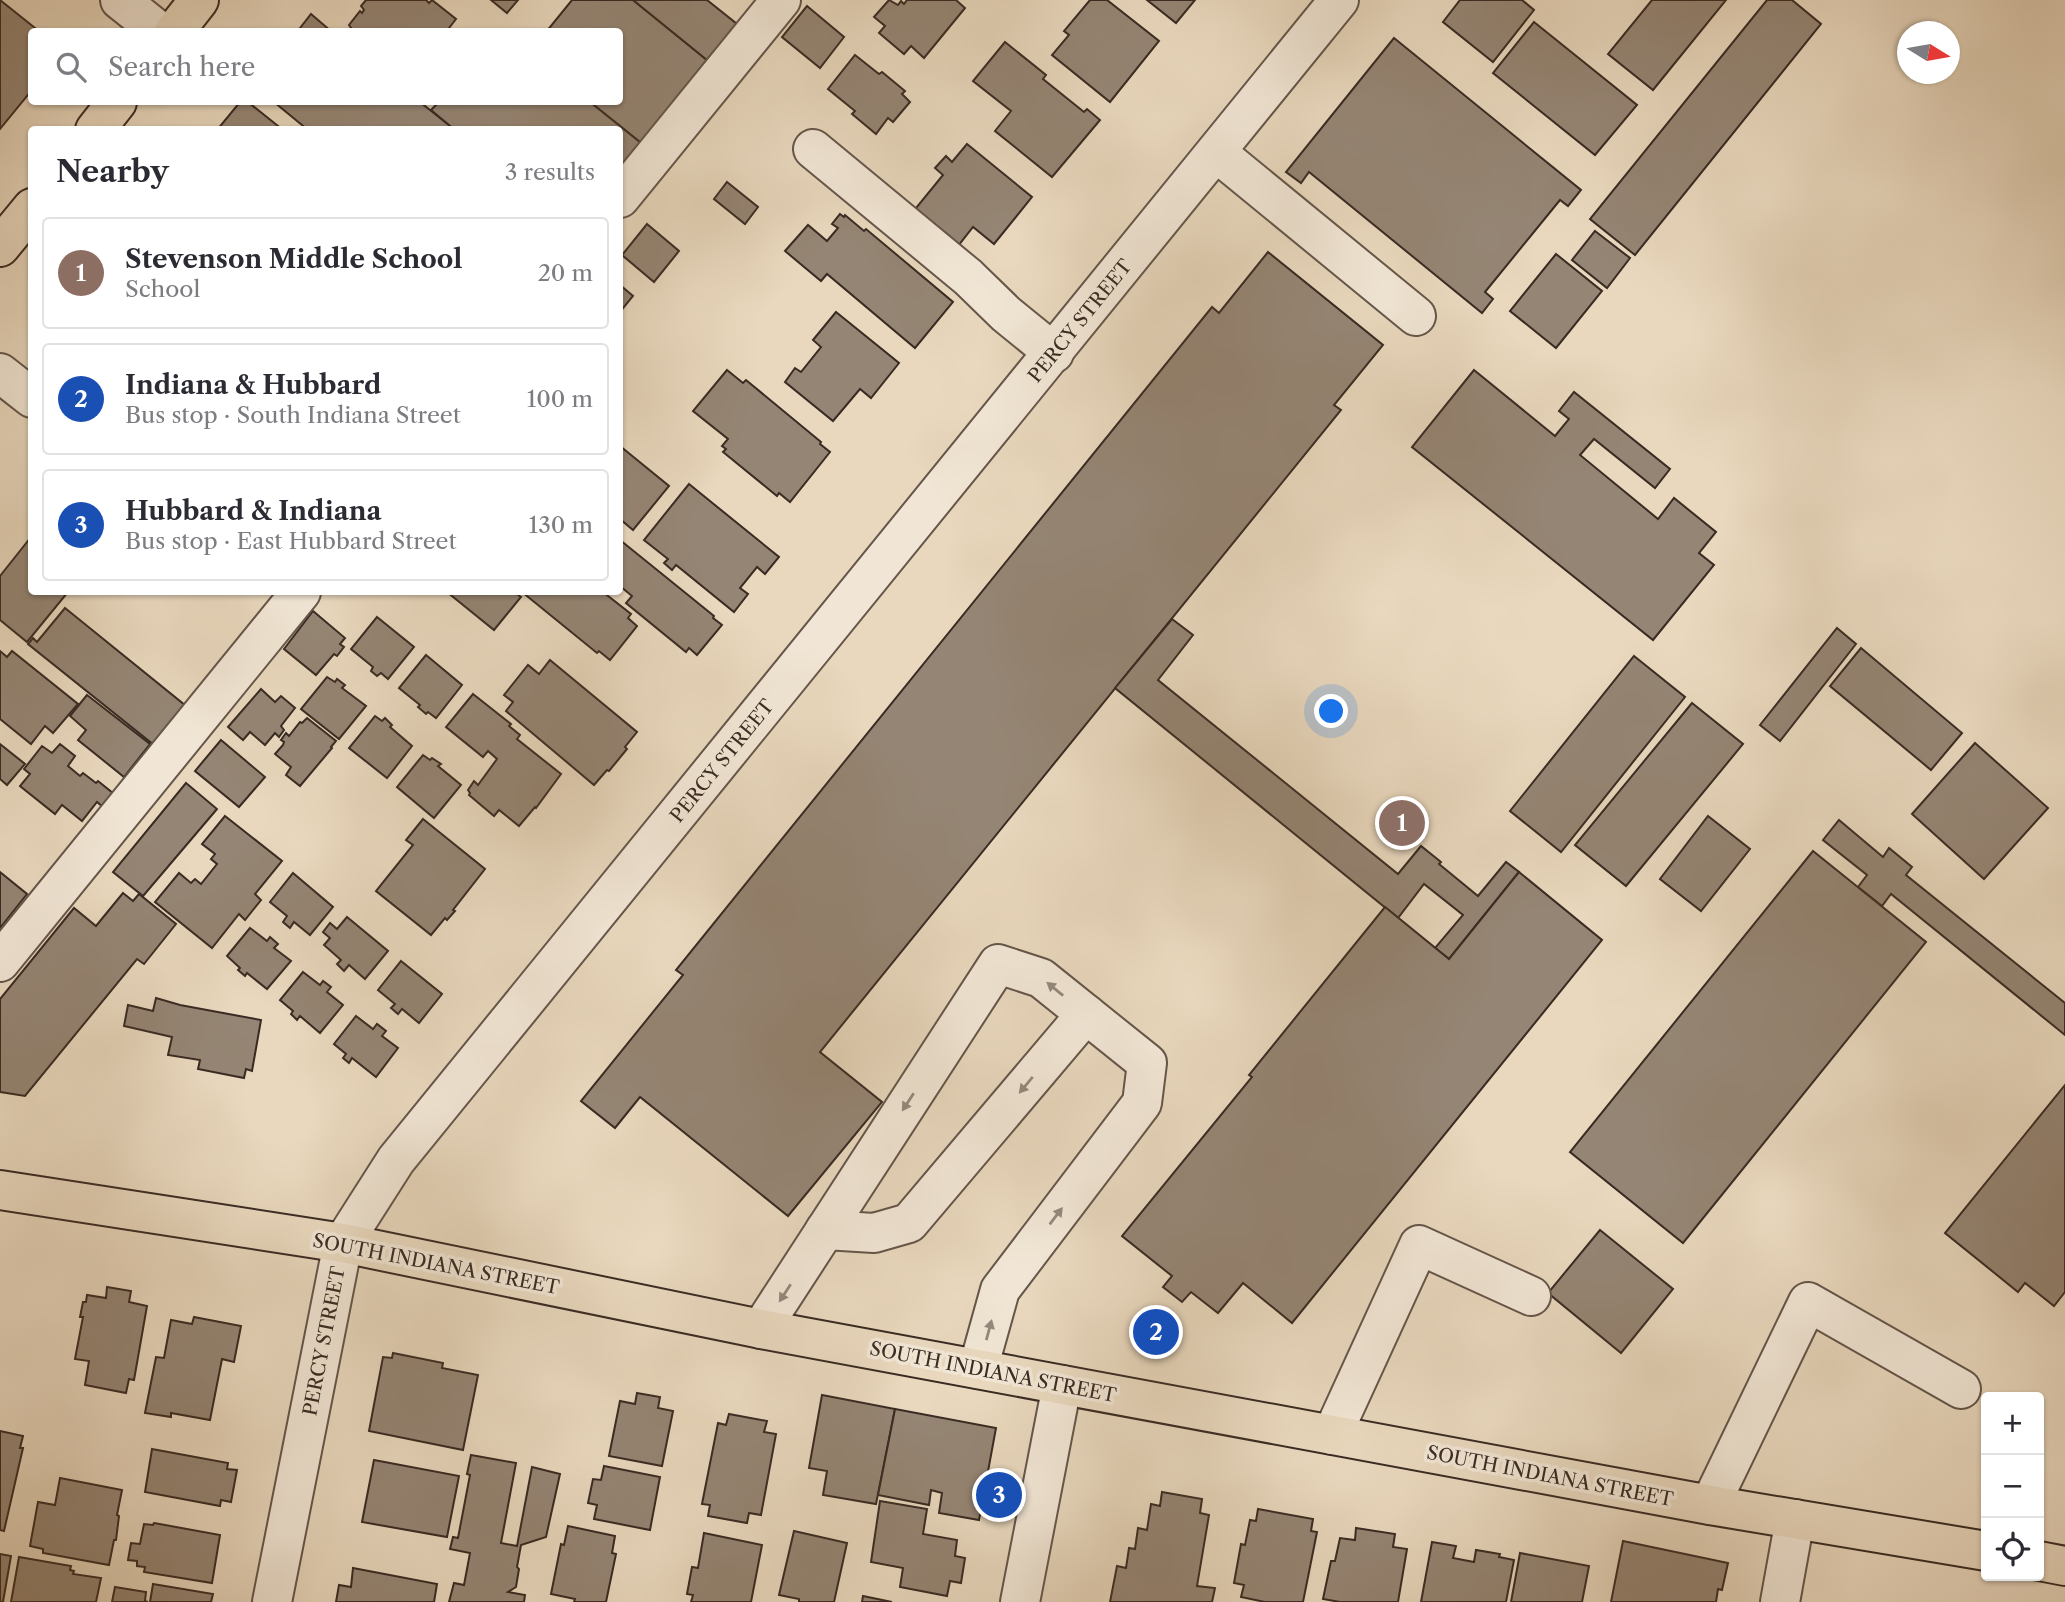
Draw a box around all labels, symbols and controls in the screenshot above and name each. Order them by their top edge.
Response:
north arrow [1897,21,1960,84]
search box [28,28,623,105]
icon: search [52,48,90,86]
text: Search here [108,51,255,83]
text: Nearby [56,153,169,190]
text: 3 results [505,158,595,186]
text: Stevenson Middle School [125,243,463,275]
street label: PERCY STREET [1023,254,1137,387]
text: 1 [76,259,86,287]
text: 20 m [538,259,593,287]
text: School [125,275,200,303]
text: Indiana & Hubbard [125,369,381,401]
text: 2 [74,385,88,413]
text: 100 m [527,385,593,413]
text: Bus stop · South Indiana Street [125,401,461,429]
text: Hubbard & Indiana [125,495,382,527]
text: 3 [75,511,88,539]
text: 130 m [529,511,593,539]
text: Bus stop · East Hubbard Street [125,527,457,555]
street label: PERCY STREET [665,694,779,827]
your location [1314,694,1348,728]
pin: 1 [1379,797,1425,849]
one-way arrow [1046,982,1063,997]
one-way arrow [1018,1076,1034,1094]
one-way arrow [902,1092,915,1111]
one-way arrow [1049,1207,1063,1225]
street label: SOUTH INDIANA STREET [311,1229,562,1299]
street label: PERCY STREET [298,1264,350,1418]
one-way arrow [778,1283,791,1302]
pin: 2 [1133,1306,1179,1358]
one-way arrow [984,1319,995,1341]
street label: SOUTH INDIANA STREET [868,1337,1119,1407]
map controls [1981,1392,2044,1581]
button: + [1981,1392,2044,1455]
street label: SOUTH INDIANA STREET [1425,1441,1676,1511]
button: − [1981,1455,2044,1518]
pin: 3 [976,1469,1022,1521]
button: locate [1981,1518,2044,1581]

